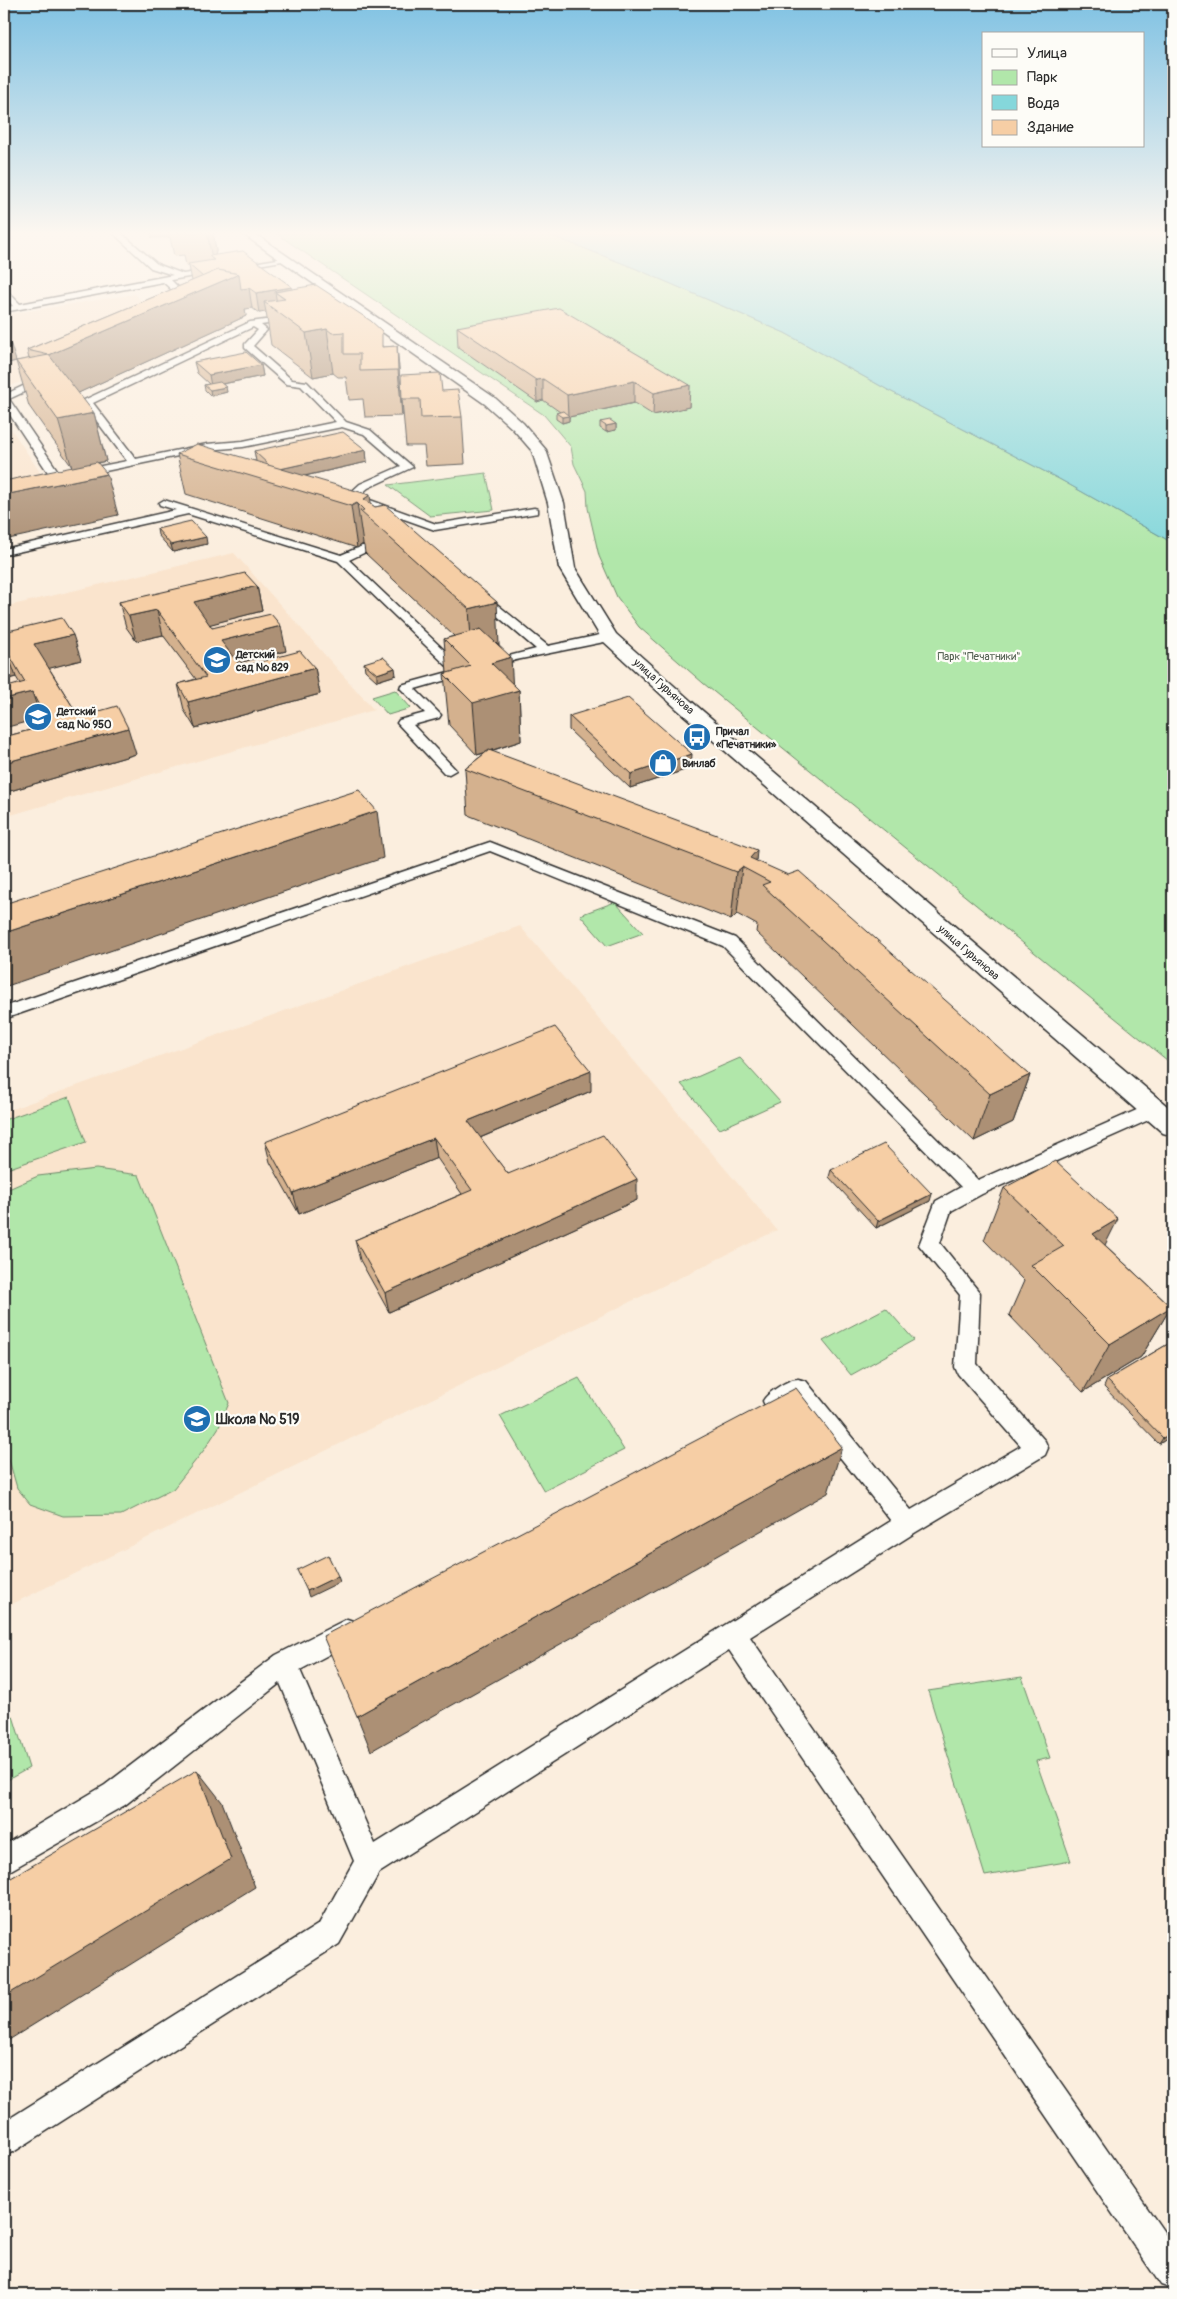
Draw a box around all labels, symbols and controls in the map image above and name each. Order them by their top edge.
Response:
legend [982,32,1144,148]
text: Улица [1027,44,1067,63]
text: Парк [1027,68,1058,87]
text: Вода [1027,94,1060,113]
text: Здание [1027,118,1074,137]
school or university icon: Детский сад № 829 [202,645,232,675]
place label: Детский сад № 829 [235,648,289,674]
park label: Парк "Печатники" [937,650,1021,663]
street label: улица Гурьянова [630,655,697,717]
school or university icon: Детский сад № 950 [23,702,53,732]
place label: Детский сад № 950 [56,705,112,731]
bus stop icon: Причал «Печатники» [682,722,712,752]
place label: Причал «Печатники» [715,725,777,751]
shop icon: Винлаб [648,748,678,778]
place label: Винлаб [682,757,716,770]
street label: улица Гурьянова [935,922,1002,983]
school or university icon: Школа № 519 [182,1404,212,1434]
place label: Школа № 519 [215,1411,299,1428]

